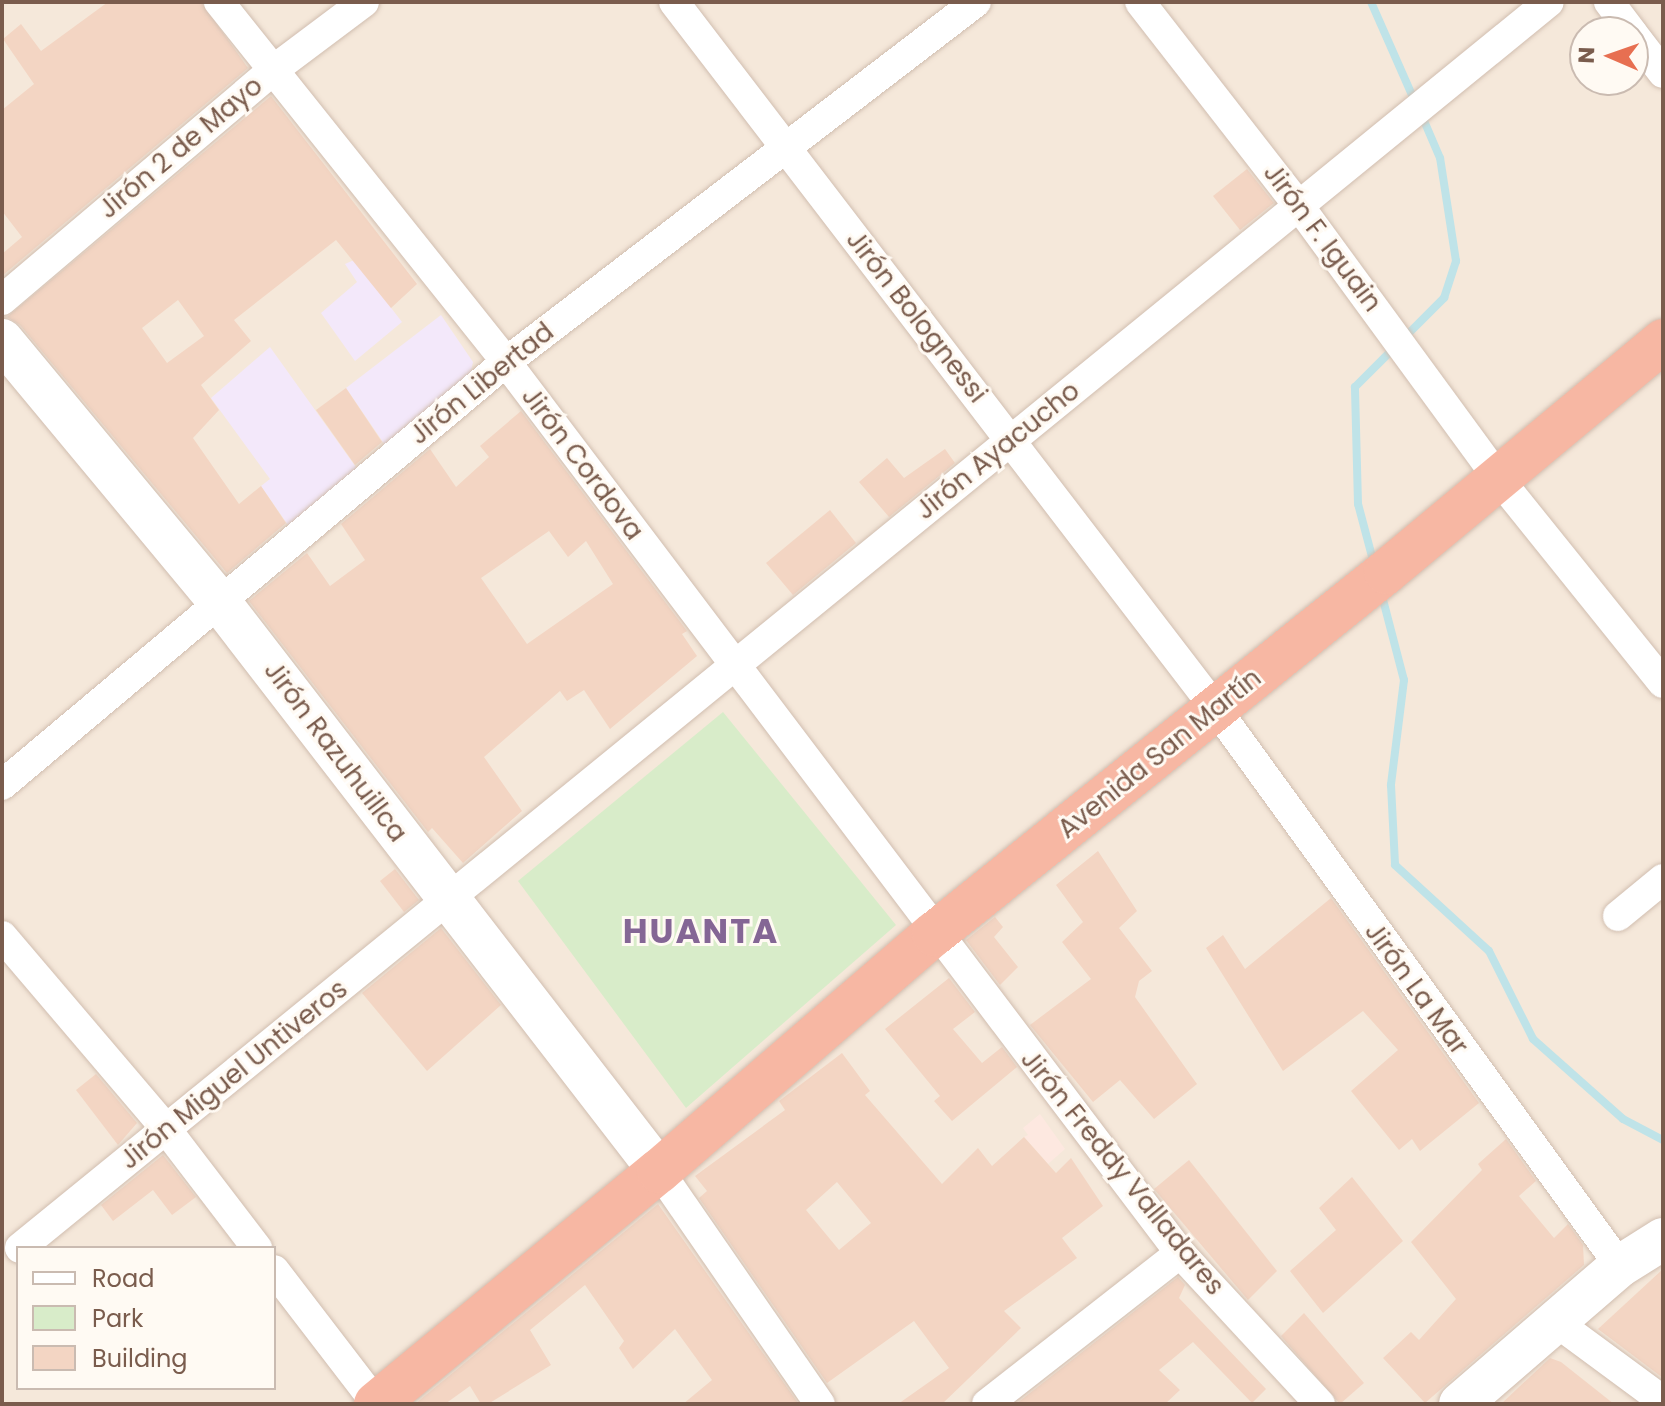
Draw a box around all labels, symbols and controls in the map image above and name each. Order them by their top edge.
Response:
north arrow [1569,16,1649,96]
text: N [1571,46,1602,64]
street label: Jirón 2 de Mayo [93,71,269,225]
street label: Jirón F. Iguain [1256,158,1388,318]
street label: Jirón Bolognessi [839,225,993,409]
street label: Jirón Libertad [404,317,560,451]
street label: Jirón Ayacucho [910,376,1086,526]
street label: Jirón Cordova [515,382,649,546]
street label: Jirón Razuhuillca [257,656,413,848]
street label: Avenida San Martín [1052,663,1268,845]
district label: HUANTA [623,912,779,952]
street label: Jirón La Mar [1358,917,1474,1061]
street label: Jirón Miguel Untiveros [114,974,354,1176]
street label: Jirón Freddy Valladares [1014,1044,1230,1302]
legend [16,1246,276,1390]
text: Road [92,1262,154,1295]
text: Park [92,1302,143,1335]
text: Building [92,1342,188,1375]

